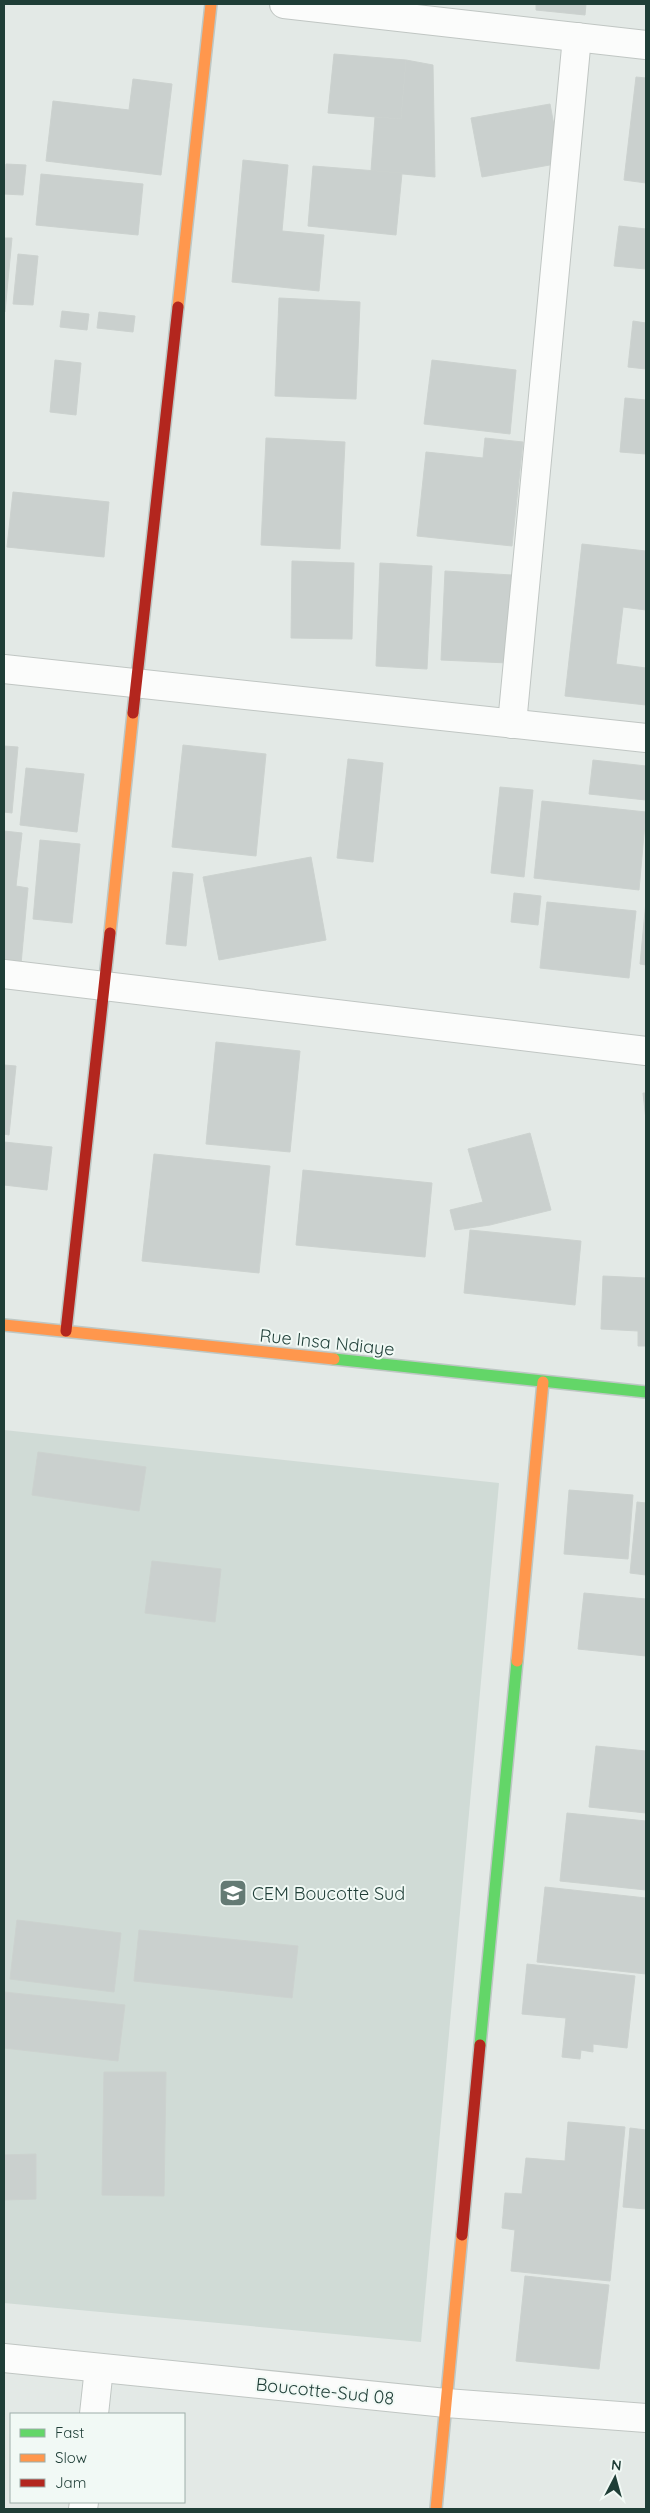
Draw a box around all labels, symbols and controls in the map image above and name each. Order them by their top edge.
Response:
street label: Rue Insa Ndiaye [258,1323,396,1361]
school or university icon: CEM Boucotte Sud [218,1878,248,1908]
place label: CEM Boucotte Sud [252,1882,405,1905]
street label: Boucotte-Sud 08 [255,2372,395,2410]
legend [10,2413,185,2503]
text: Fast [55,2423,84,2442]
text: Slow [55,2448,87,2467]
north arrow [590,2453,640,2503]
text: N [610,2456,622,2475]
text: Jam [55,2473,86,2492]

